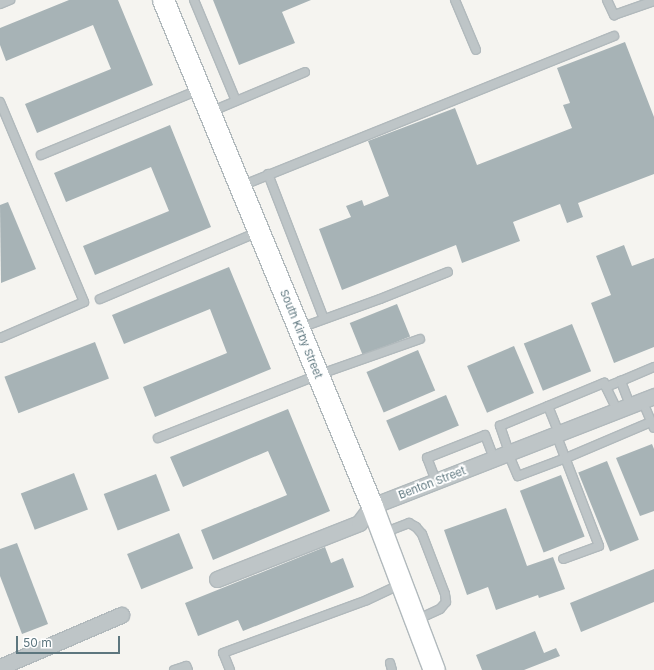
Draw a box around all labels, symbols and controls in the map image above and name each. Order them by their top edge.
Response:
street label: South Kirby Street [277,288,325,380]
street label: Benton Street [397,464,467,502]
scale bar [18,628,122,654]
text: 50 m [23,635,52,650]

